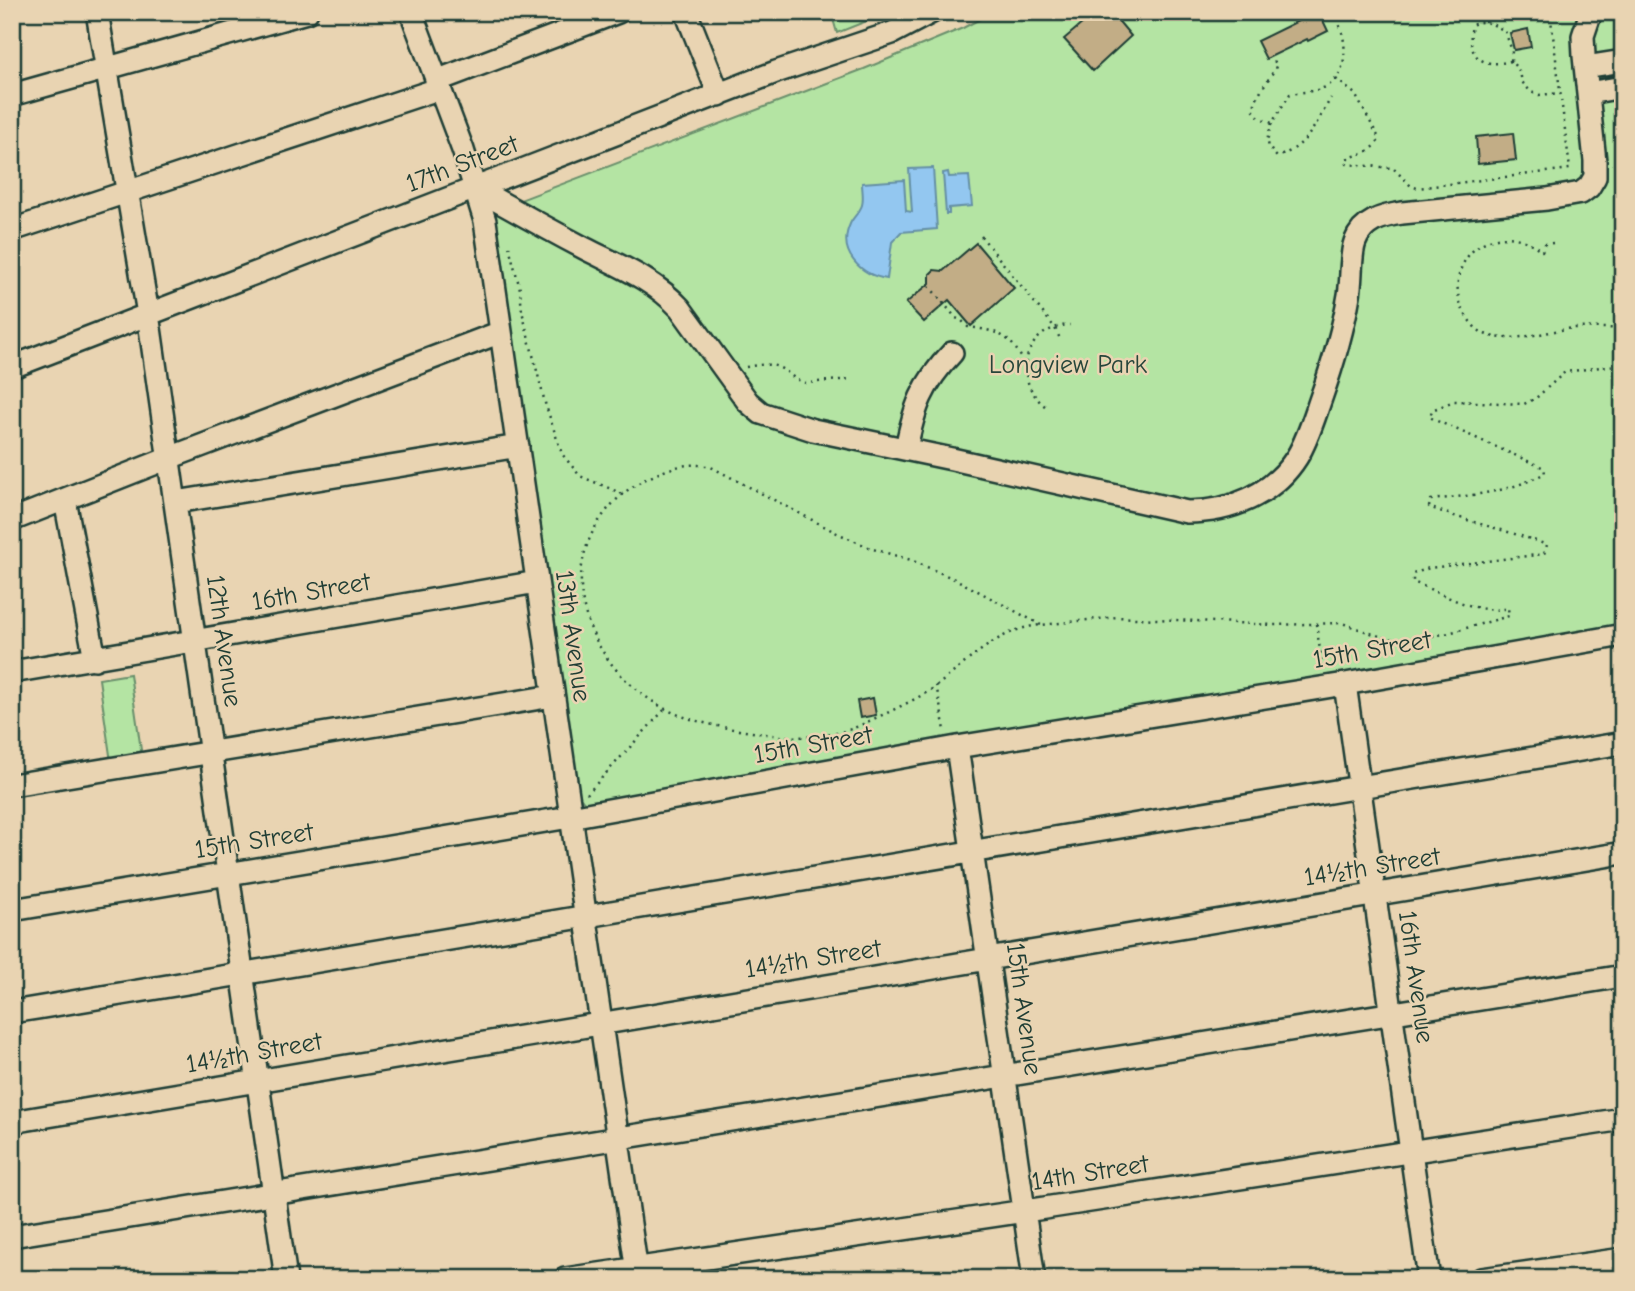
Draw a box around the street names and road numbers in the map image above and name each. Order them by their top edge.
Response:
street label: 17th Street [402,128,524,199]
street label: 16th Street [250,567,374,617]
street label: 13th Avenue [549,568,597,704]
street label: 12th Avenue [200,573,248,709]
street label: 15th Street [1311,625,1435,675]
street label: 15th Street [752,720,876,770]
street label: 15th Street [193,817,317,865]
street label: 14½th Street [1302,841,1444,893]
street label: 16th Avenue [1392,909,1440,1045]
street label: 14½th Street [743,933,885,985]
street label: 15th Avenue [1000,941,1048,1077]
street label: 14½th Street [184,1026,326,1080]
street label: 14th Street [1029,1149,1152,1197]

